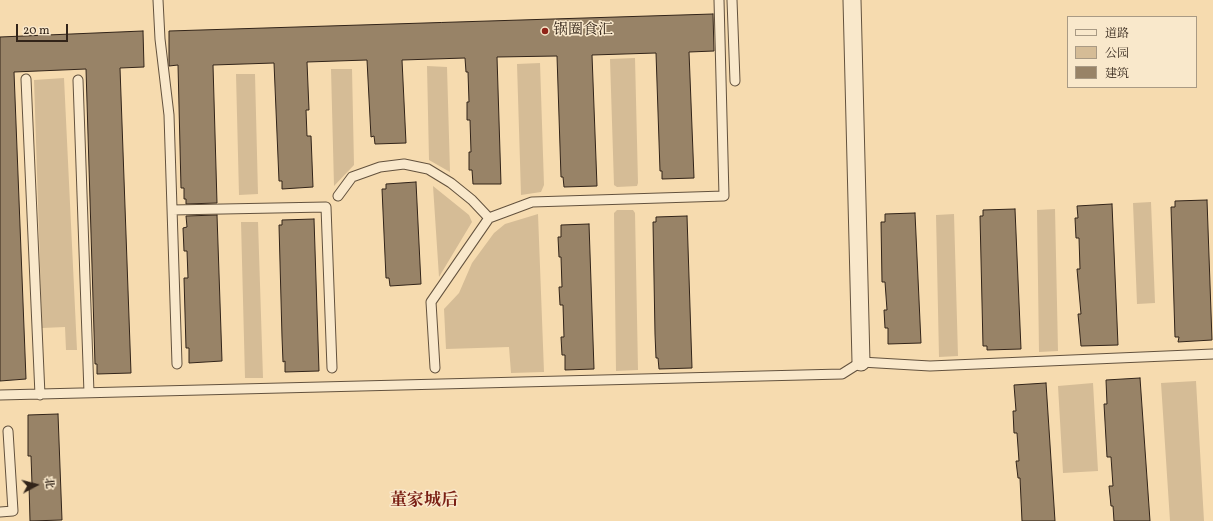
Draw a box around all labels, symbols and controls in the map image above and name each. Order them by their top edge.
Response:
scale bar [18,16,70,42]
legend [1067,16,1197,88]
place label: 锅圈食汇 [553,22,613,40]
text: 20 m [23,23,50,39]
marker: 锅圈食汇 [540,26,550,36]
text: 道路 [1105,26,1129,42]
text: 公园 [1105,46,1129,62]
text: 建筑 [1105,66,1129,82]
north arrow [16,465,56,505]
text: 北 [40,477,57,490]
district label: 董家城后 [390,492,458,512]

